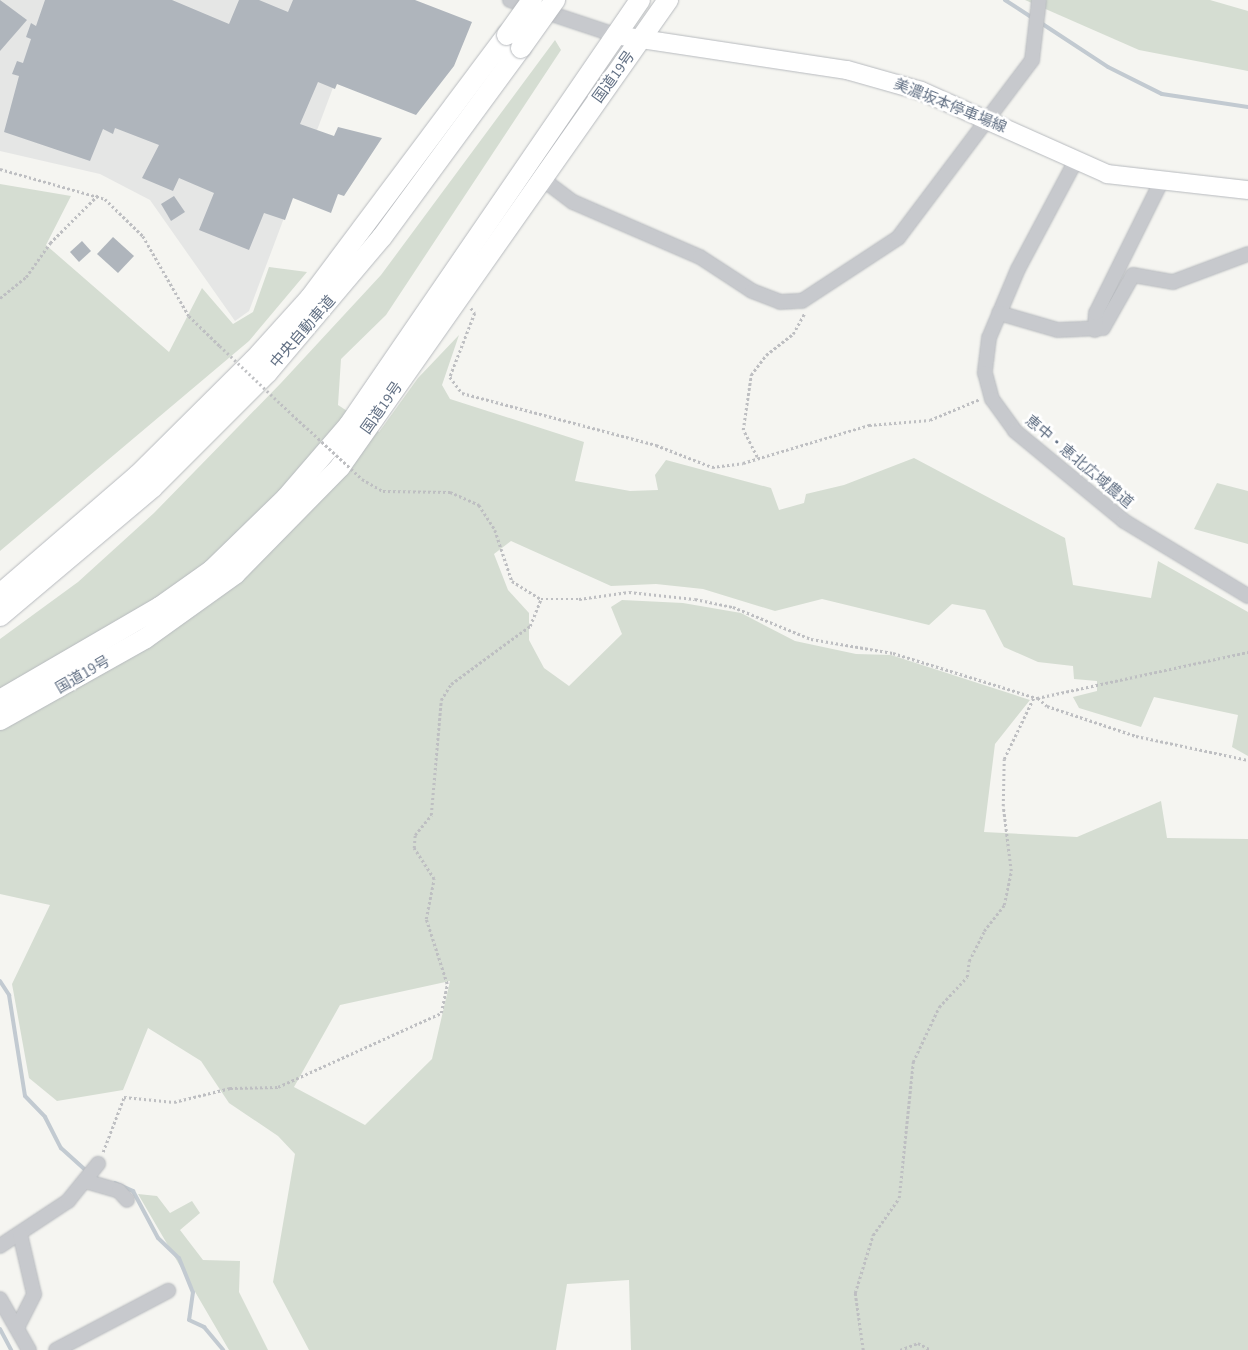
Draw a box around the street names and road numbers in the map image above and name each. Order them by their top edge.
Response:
street label: 国道19号 [589,47,639,107]
street label: 美濃坂本停車場線 [891,75,1009,137]
street label: 中央自動車道 [267,292,339,372]
street label: 国道19号 [357,378,407,438]
street label: 恵中・恵北広域農道 [1022,412,1136,512]
street label: 国道19号 [53,652,113,698]

